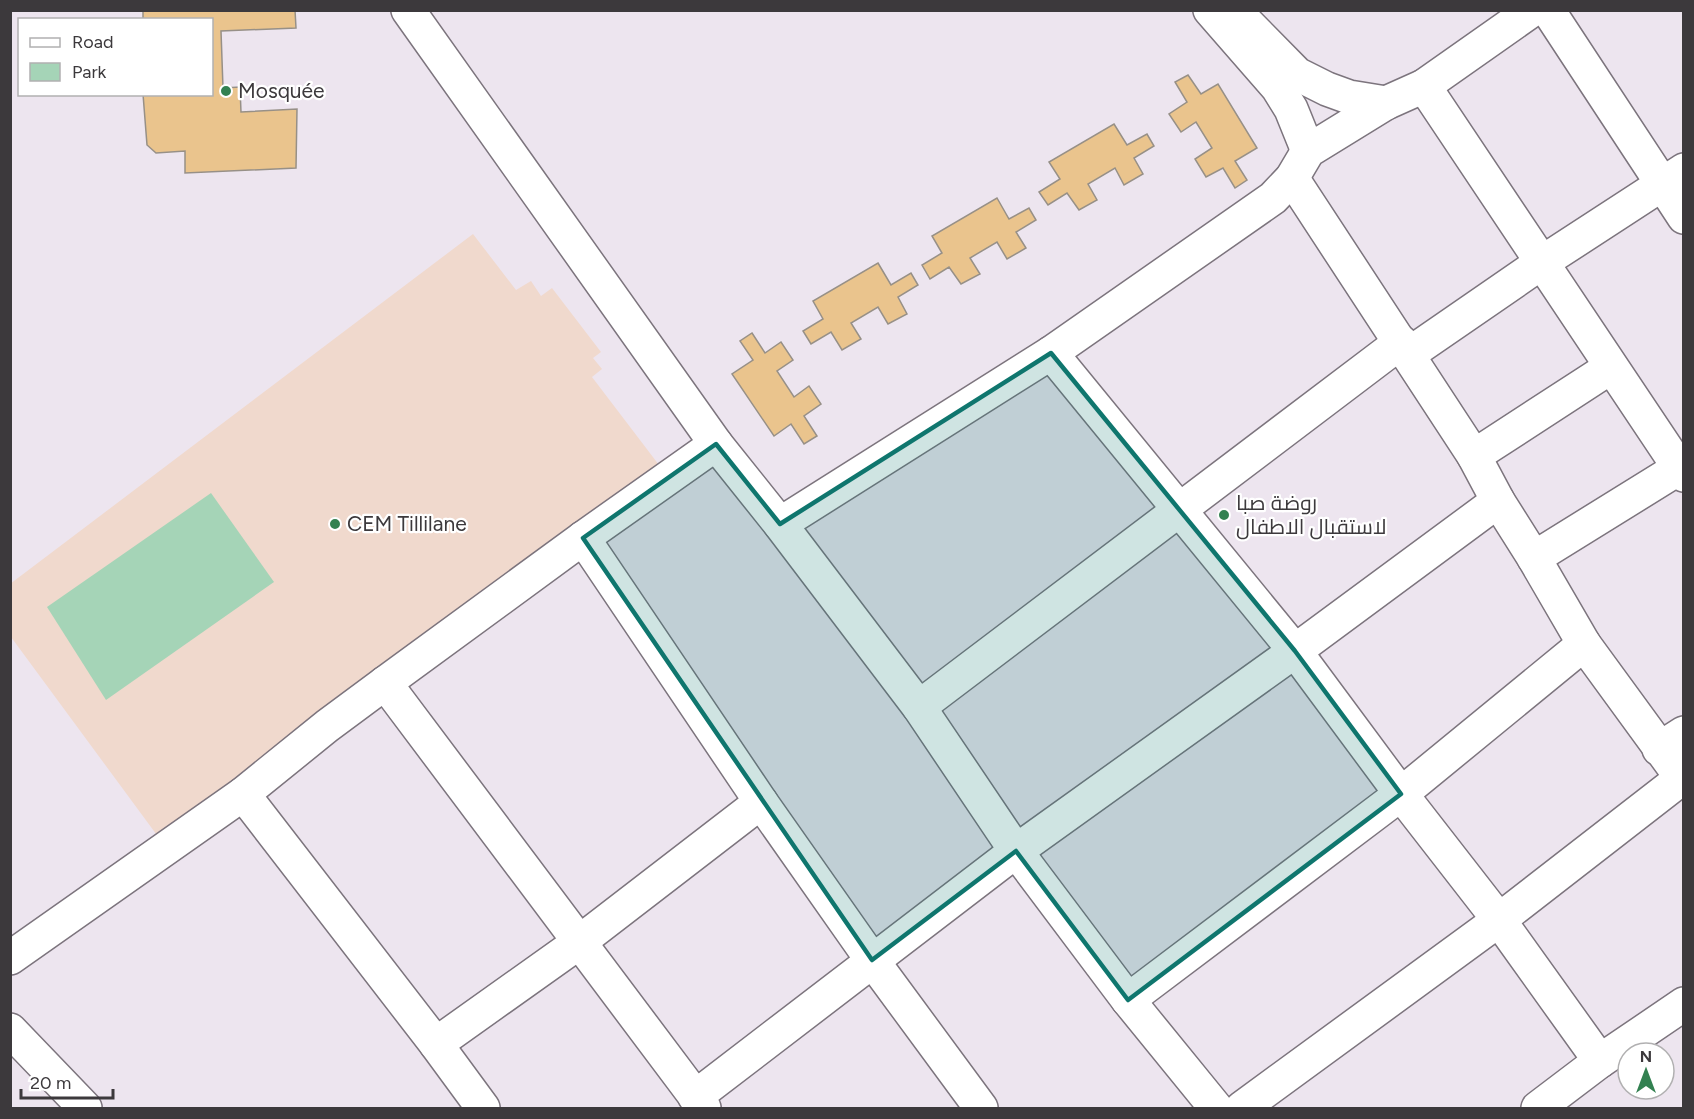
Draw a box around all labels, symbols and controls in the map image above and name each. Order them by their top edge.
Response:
legend [18,18,213,96]
text: Road [72,31,113,53]
text: Park [72,61,107,83]
place label: Mosquée [238,78,325,103]
marker: Mosquée [219,84,233,98]
place label: روضة صبا لاستقبال الاطفال [1236,490,1386,540]
marker: روضة صبا لاستقبال الاطفال [1217,508,1231,522]
place label: CEM Tillilane [347,511,467,536]
marker: CEM Tillilane [328,517,342,531]
north arrow [1616,1041,1676,1101]
text: N [1640,1047,1652,1066]
scale bar [21,1062,112,1100]
text: 20 m [30,1072,71,1094]

